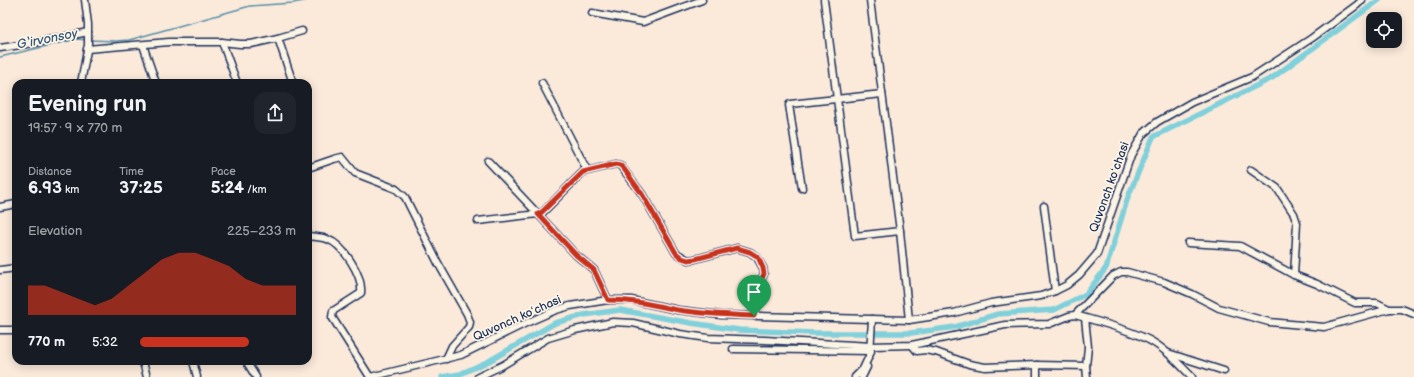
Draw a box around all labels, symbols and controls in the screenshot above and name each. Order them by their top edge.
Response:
map controls [1366,12,1402,48]
button: locate [1366,12,1402,48]
water label: G‘irvonsoy [16,25,80,53]
text: Evening run [28,91,147,118]
button: share [254,92,296,134]
text: 19:57 · 9 × 770 m [28,120,122,136]
street label: Quvonch koʻchasi [1086,140,1133,234]
text: Distance [28,165,72,178]
text: Time [119,165,144,178]
text: Pace [211,165,236,178]
text: 6.93 [28,178,62,198]
text: 37:25 [119,178,163,198]
text: 5:24 [211,178,244,198]
text: km [62,183,79,196]
text: /km [244,183,267,196]
text: Elevation [28,223,82,239]
text: 225–233 m [227,223,296,239]
pin [737,275,771,316]
icon: arrive [743,281,765,303]
street label: Quvonch koʻchasi [471,292,564,345]
text: 770 m [28,334,65,350]
text: 5:32 [92,334,118,350]

